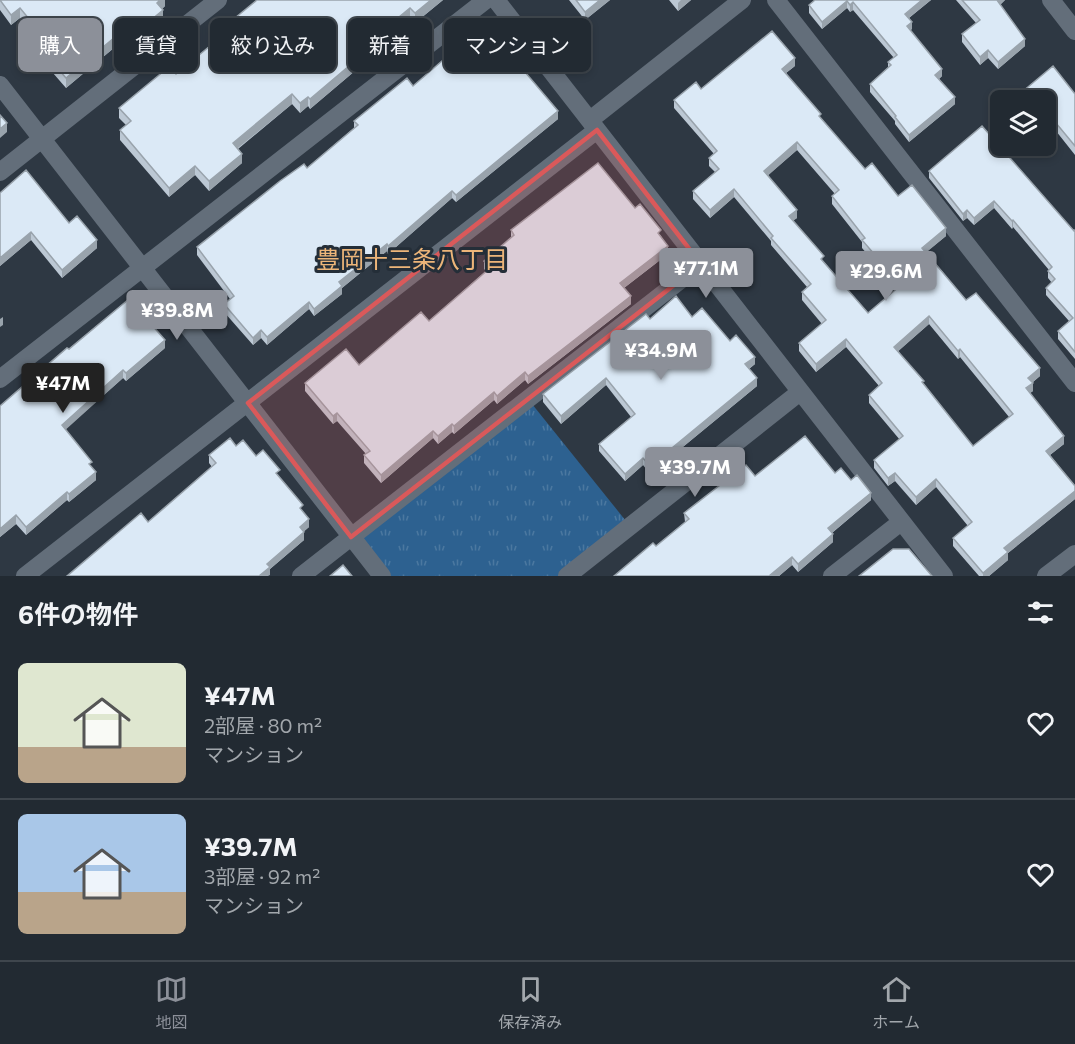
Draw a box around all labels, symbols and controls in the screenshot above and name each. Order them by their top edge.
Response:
chip: 購入 [18,18,102,72]
chip: 賃貸 [114,18,198,72]
chip: 絞り込み [210,18,336,72]
chip: 新着 [348,18,432,72]
chip: マンション [444,18,591,72]
map controls [990,90,1056,156]
button: layers [990,90,1056,156]
district label: 豊岡十三条八丁目 [316,244,508,273]
pin: ¥77.1M [657,248,755,299]
pin: ¥29.6M [837,251,935,302]
text: ¥77.1M [673,255,739,279]
text: ¥29.6M [850,258,922,282]
pin: ¥39.8M [128,290,226,341]
text: ¥39.8M [140,297,214,321]
pin: ¥34.9M [612,330,710,381]
text: ¥34.9M [624,337,698,361]
pin: ¥47M [27,363,99,414]
text: ¥47M [35,370,91,394]
pin: ¥39.7M [646,447,744,498]
text: ¥39.7M [659,454,731,478]
icon: filters [1024,596,1057,629]
text: 6件の物件 [18,598,138,629]
text: ¥47M [204,679,276,710]
icon: home [66,687,138,759]
icon: heart [1024,707,1057,740]
text: 2部屋 · 80 m² [204,713,322,737]
text: マンション [204,742,304,766]
text: ¥39.7M [204,830,298,861]
icon: home [66,838,138,910]
icon: heart [1024,858,1057,891]
text: 3部屋 · 92 m² [204,864,320,888]
text: マンション [204,893,304,917]
tab: 地図 [155,973,188,1033]
tab: 保存済み [498,973,562,1033]
tab: ホーム [872,973,920,1033]

